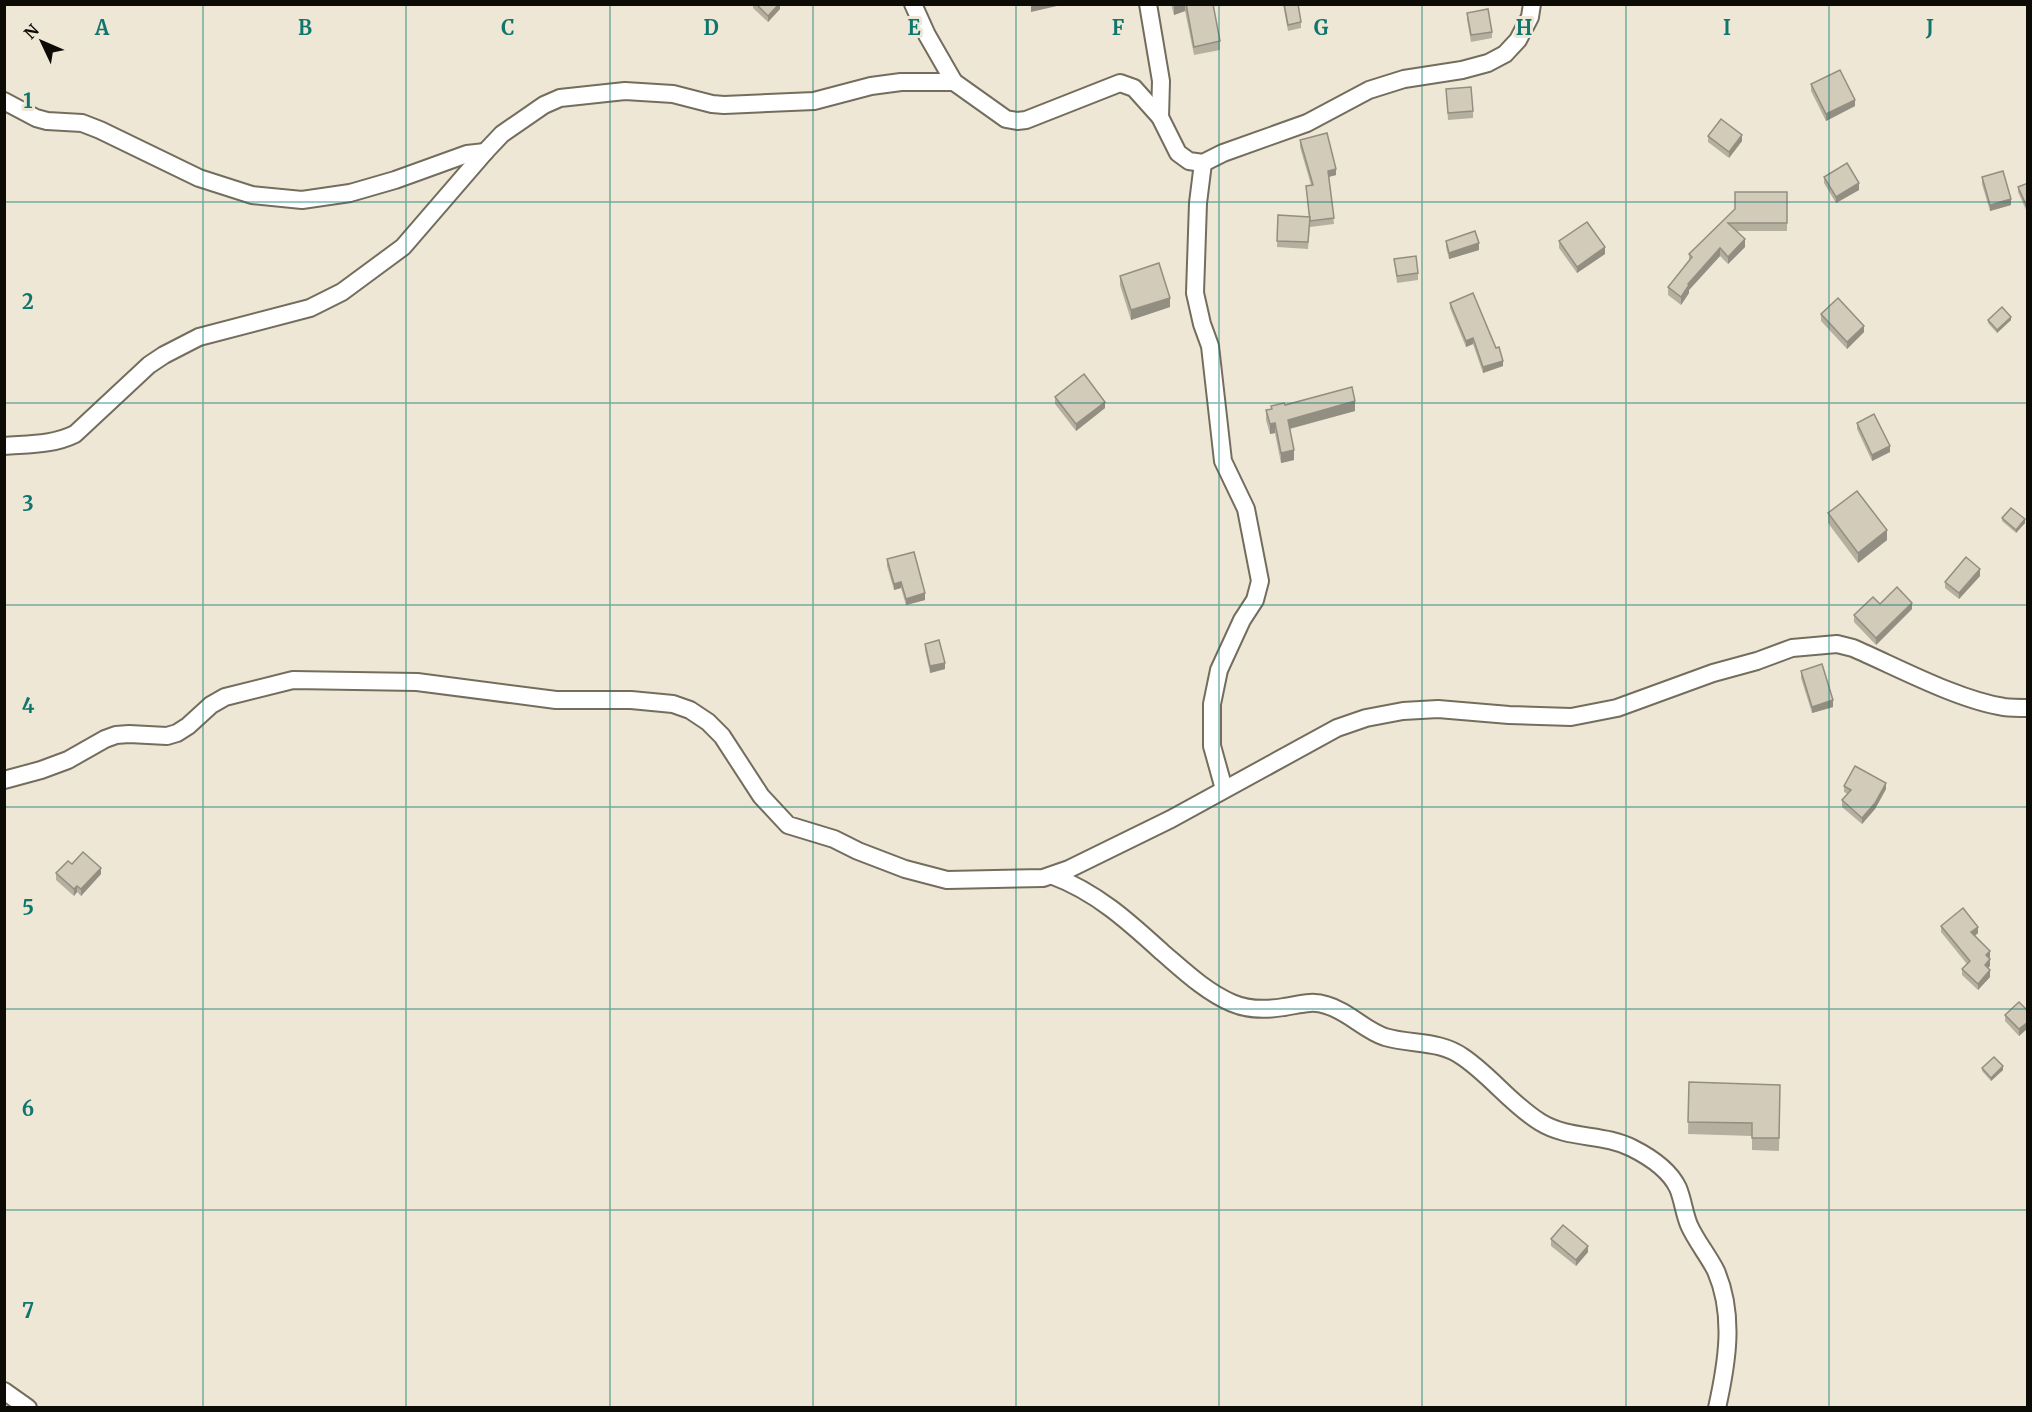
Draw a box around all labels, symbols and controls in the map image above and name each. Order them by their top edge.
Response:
north arrow [12,12,72,72]
text: A [94,15,110,40]
text: B [298,15,312,40]
text: C [501,15,515,40]
text: D [703,15,719,40]
text: E [907,15,921,40]
text: F [1112,15,1125,40]
text: G [1314,15,1329,40]
text: H [1516,15,1532,40]
text: I [1723,15,1731,40]
text: J [1925,15,1934,40]
text: N [20,20,43,43]
text: 1 [23,88,33,113]
text: 2 [22,289,34,314]
text: 3 [22,491,34,516]
text: 4 [22,693,35,718]
text: 5 [22,895,34,920]
text: 6 [22,1096,34,1121]
text: 7 [22,1298,34,1323]

